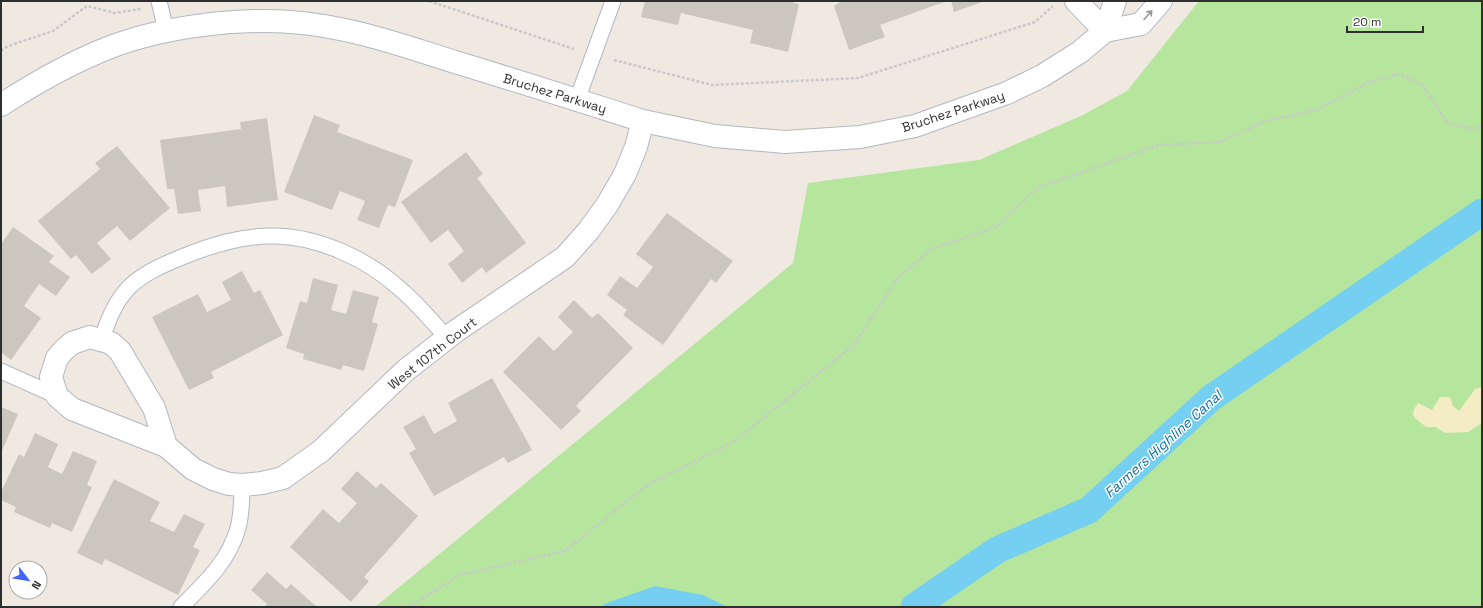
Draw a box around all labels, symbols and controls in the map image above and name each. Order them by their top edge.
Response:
scale bar [1347,8,1423,34]
one-way arrow [1143,11,1152,21]
text: 20 m [1353,14,1381,30]
street label: Bruchez Parkway [501,70,609,117]
street label: Bruchez Parkway [899,87,1007,136]
street label: West 107th Court [384,313,480,393]
water label: Farmers Highline Canal [1101,385,1227,501]
north arrow [8,560,48,600]
text: N [29,578,44,592]

